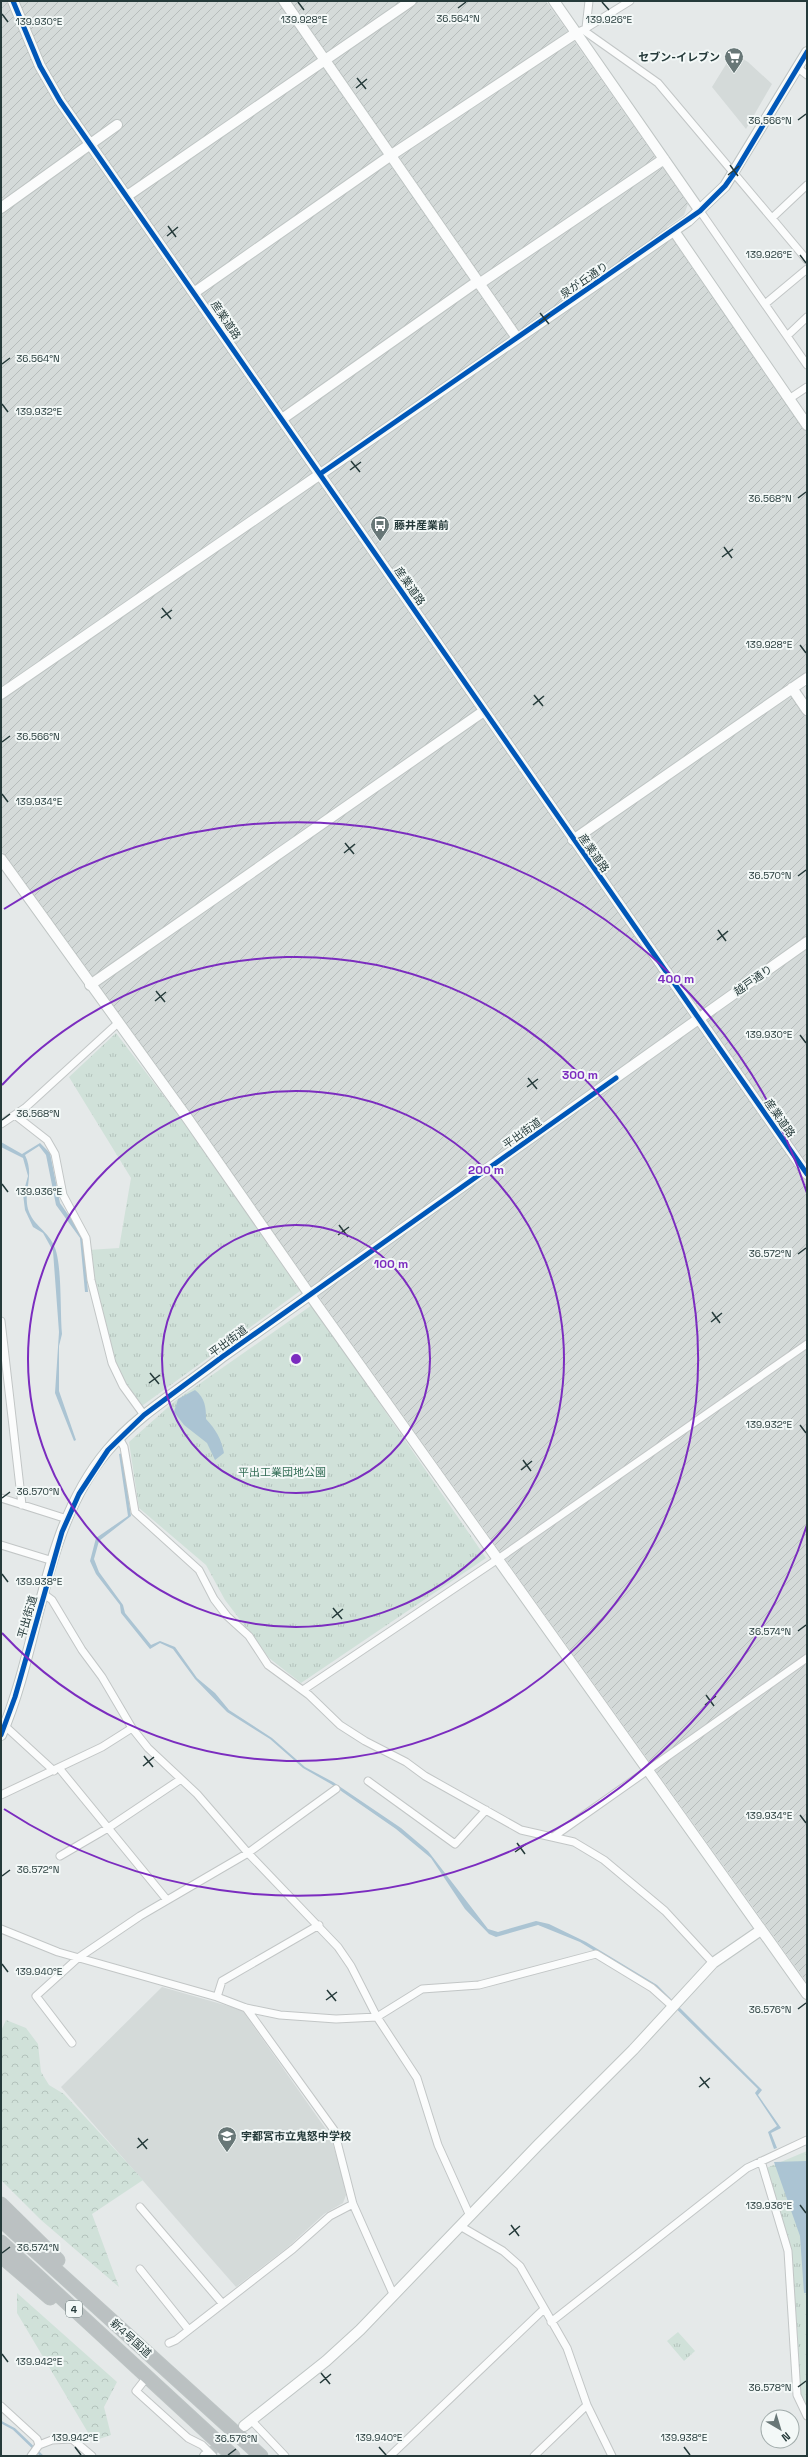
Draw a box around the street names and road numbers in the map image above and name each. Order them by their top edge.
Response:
street label: 泉が丘通り [557,259,611,301]
street label: 産業道路 [208,298,244,342]
street label: 産業道路 [392,564,428,608]
street label: 産業道路 [576,831,612,875]
street label: 越戸通り [731,962,775,998]
street label: 産業道路 [762,1096,798,1140]
street label: 平出街道 [500,1115,544,1151]
street label: 平出街道 [206,1322,250,1360]
street label: 平出街道 [14,1594,40,1640]
road number: 4 [66,2301,82,2317]
street label: 新4号国道 [107,2316,155,2360]

